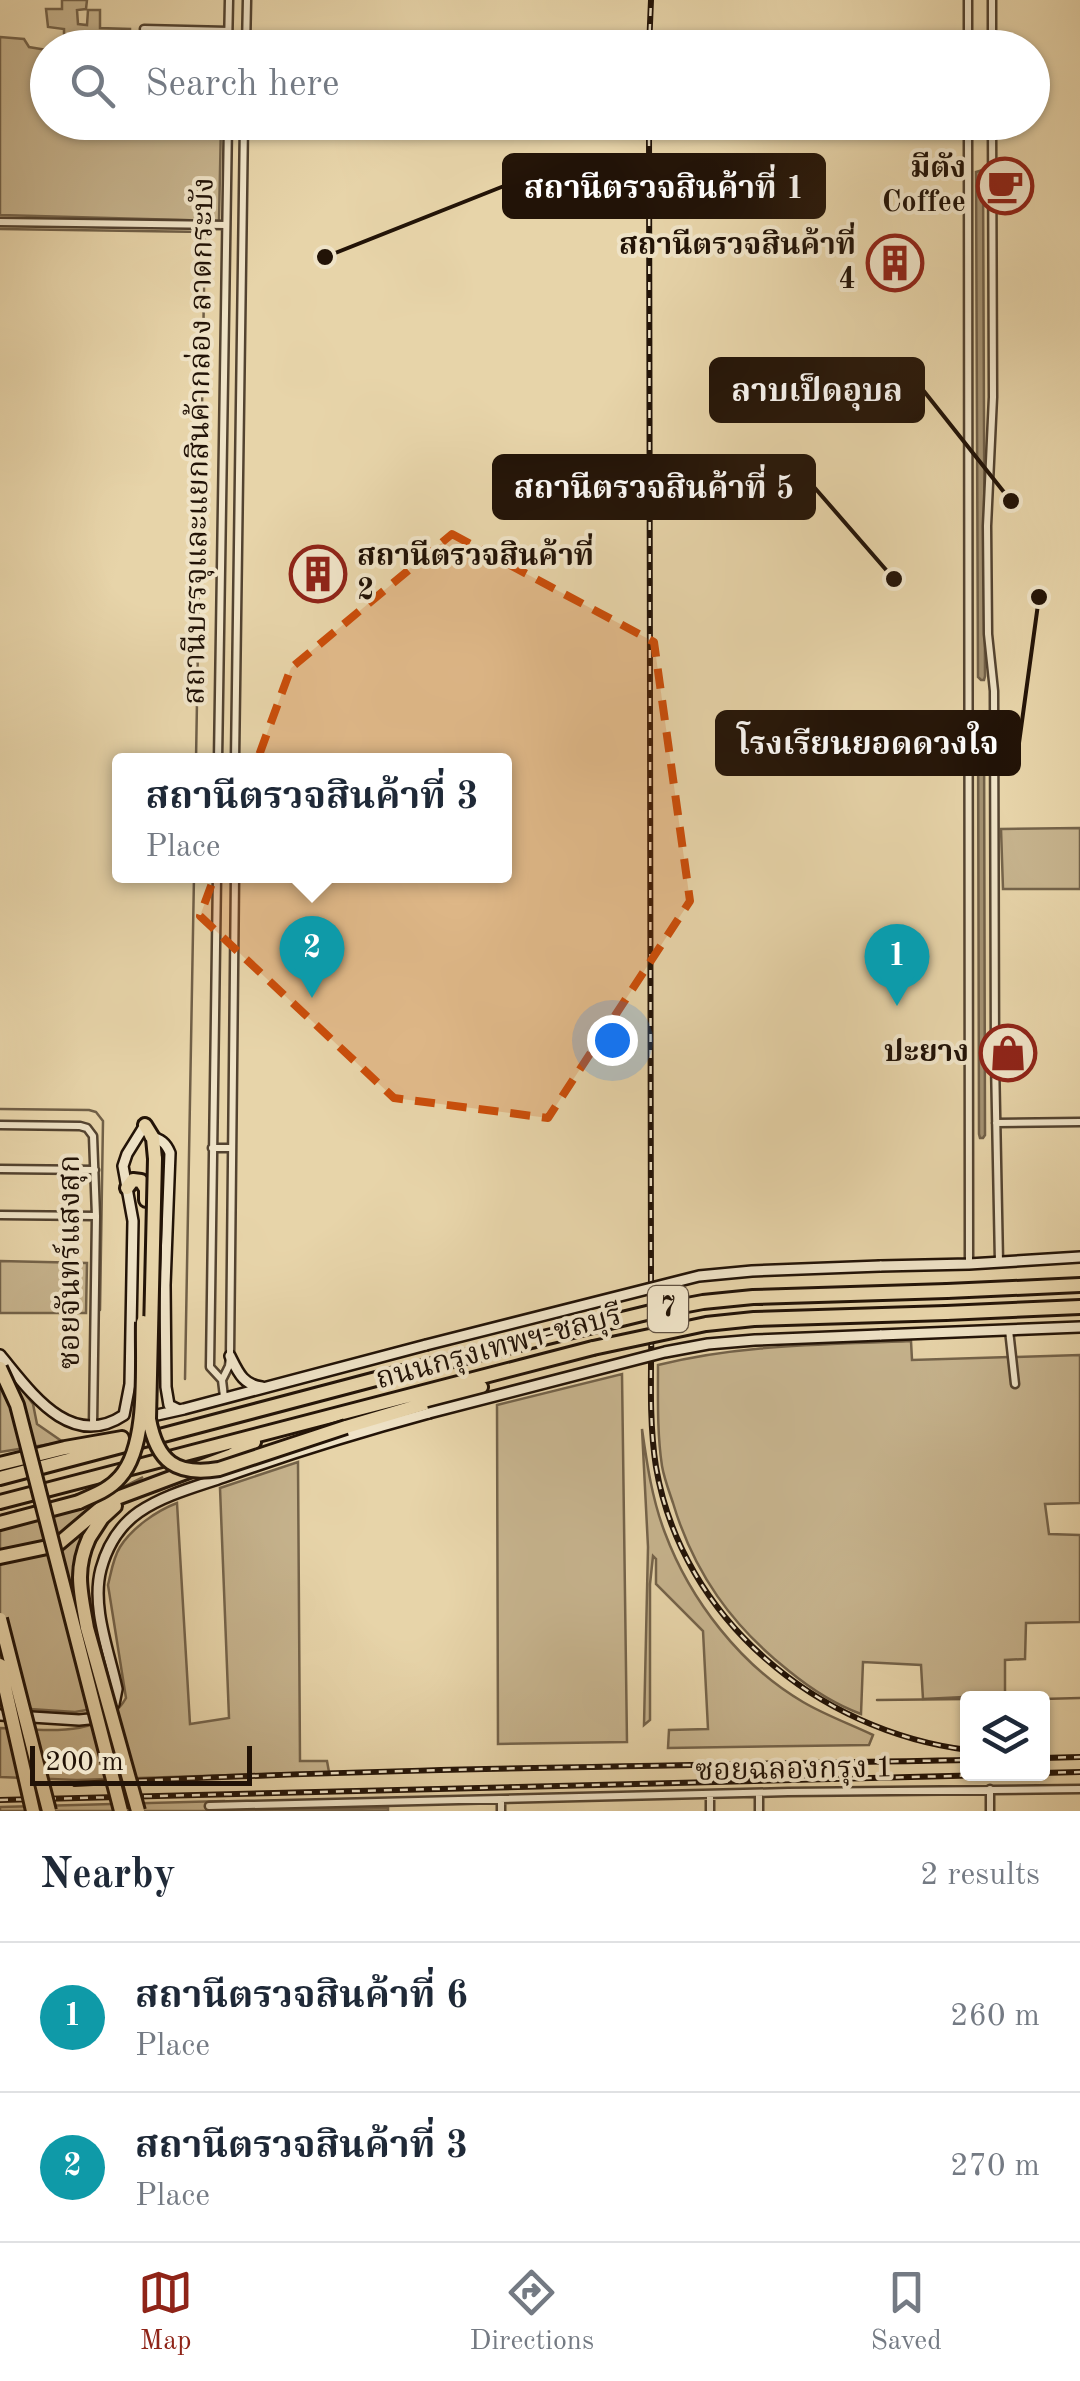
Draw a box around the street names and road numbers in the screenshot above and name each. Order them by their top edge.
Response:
street label: สถานีบรรจุและแยกสินค้ากล่อง ลาดกระบัง [177,177,222,705]
street label: ซอยจันทร์แสงสุก [52,1155,88,1369]
road number: 7 [648,1286,688,1332]
street label: ถนนกรุงเทพฯ-ชลบุรี [372,1298,626,1397]
street label: ซอยฉลองกรุง 1 [695,1753,893,1789]

